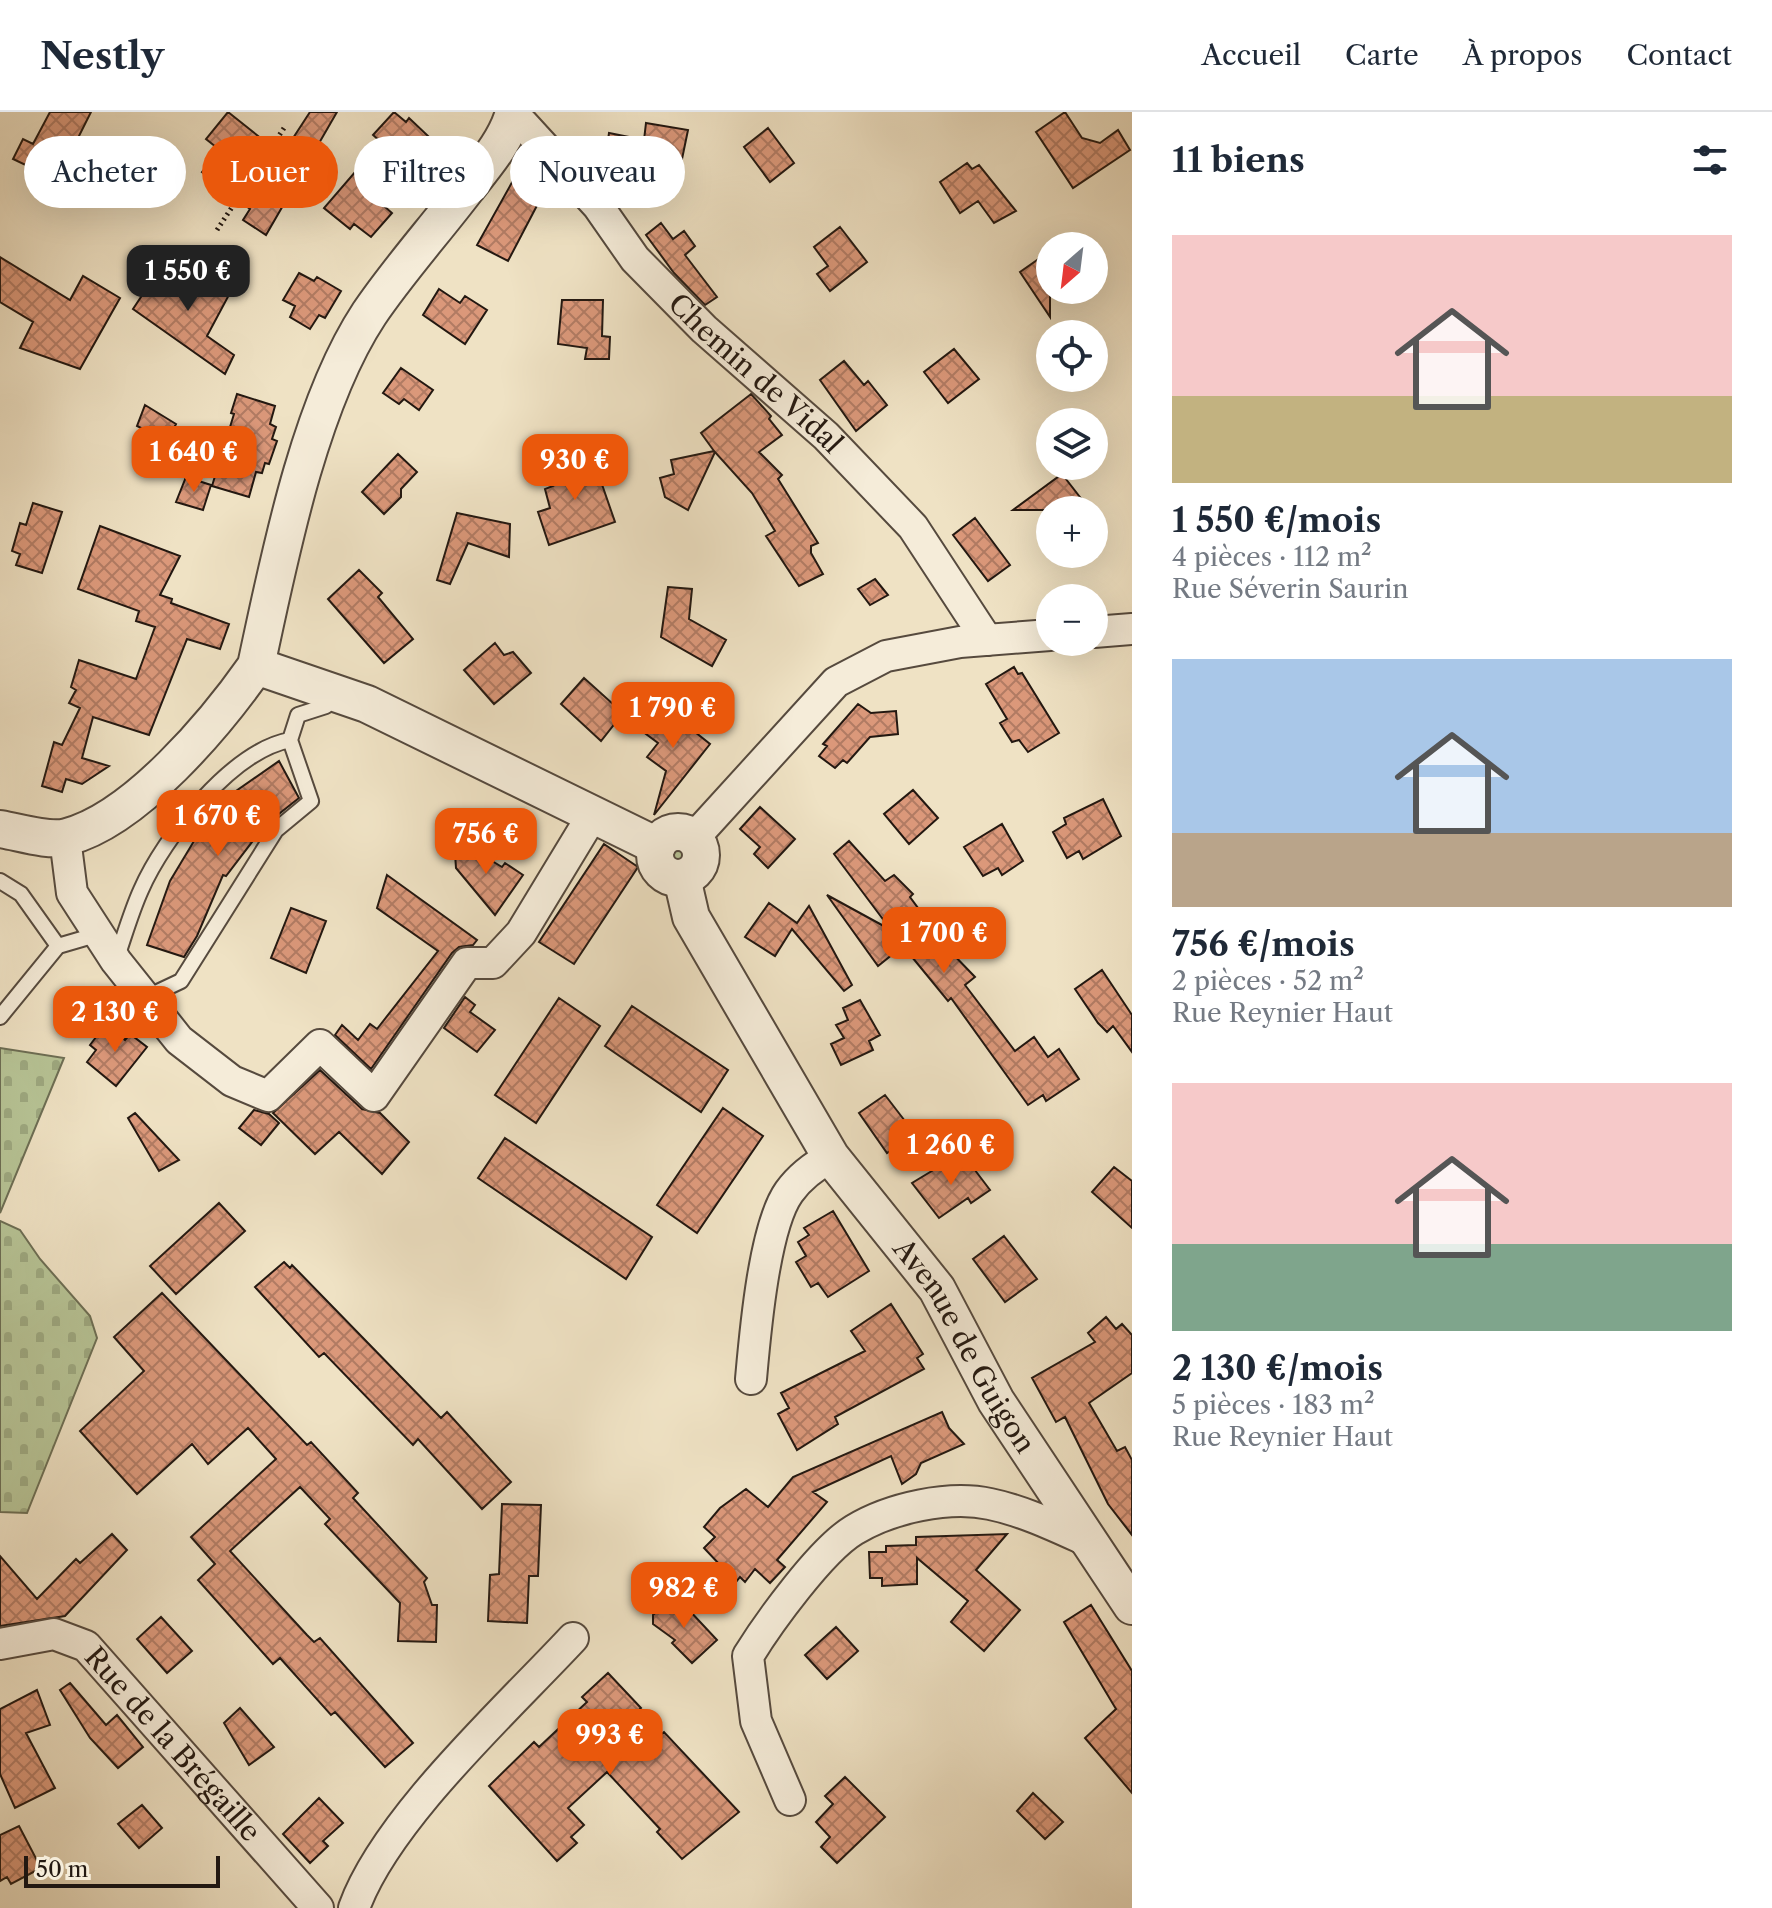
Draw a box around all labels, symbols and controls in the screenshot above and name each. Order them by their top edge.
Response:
text: Nestly [40,32,164,79]
text: Accueil [1202,38,1301,72]
text: Carte [1345,38,1419,72]
text: À propos [1463,38,1582,72]
text: Contact [1626,38,1732,72]
chip: Acheter [24,136,186,208]
chip: Louer [202,136,338,208]
chip: Filtres [354,136,494,208]
chip: Nouveau [510,136,685,208]
icon: filters [1688,138,1732,182]
text: 11 biens [1172,139,1305,181]
north arrow [1036,232,1108,304]
map controls [1036,232,1108,656]
pin: 1 550 € [114,245,262,313]
text: 1 550 € [145,255,231,287]
street label: Chemin de Vidal [661,286,850,460]
icon: home [1380,287,1524,431]
button: locate [1036,320,1108,392]
button: layers [1036,408,1108,480]
pin: 1 640 € [120,426,268,494]
pin: 930 € [519,434,631,502]
text: 1 640 € [150,436,238,468]
text: 930 € [540,444,610,476]
button: + [1036,496,1108,568]
text: 1 550 €/mois [1172,499,1381,541]
text: 4 pièces · 112 m² [1172,541,1372,573]
text: Rue Séverin Saurin [1172,573,1408,605]
button: − [1036,584,1108,656]
pin: 1 790 € [599,682,747,750]
text: 1 790 € [630,692,716,724]
icon: home [1380,711,1524,855]
pin: 1 670 € [144,790,292,858]
text: 1 670 € [175,800,261,832]
pin: 756 € [430,808,542,876]
text: 756 € [453,818,519,850]
pin: 1 700 € [870,907,1018,975]
text: 1 700 € [900,917,988,949]
text: 756 €/mois [1172,923,1355,965]
text: 2 pièces · 52 m² [1172,965,1364,997]
pin: 2 130 € [41,986,189,1054]
text: 2 130 € [71,996,159,1028]
text: Rue Reynier Haut [1172,997,1393,1029]
pin: 1 260 € [877,1119,1025,1187]
text: 1 260 € [907,1129,995,1161]
icon: home [1380,1135,1524,1279]
street label: Avenue de Guigon [886,1231,1043,1459]
text: 2 130 €/mois [1172,1347,1383,1389]
text: 5 pièces · 183 m² [1172,1389,1375,1421]
text: Rue Reynier Haut [1172,1421,1393,1453]
pin: 982 € [628,1562,740,1630]
text: 982 € [649,1572,719,1604]
street label: Rue de la Brégaille [78,1640,268,1848]
pin: 993 € [554,1709,666,1777]
text: 993 € [576,1719,644,1751]
scale bar [24,1852,220,1888]
text: 50 m [36,1856,88,1883]

